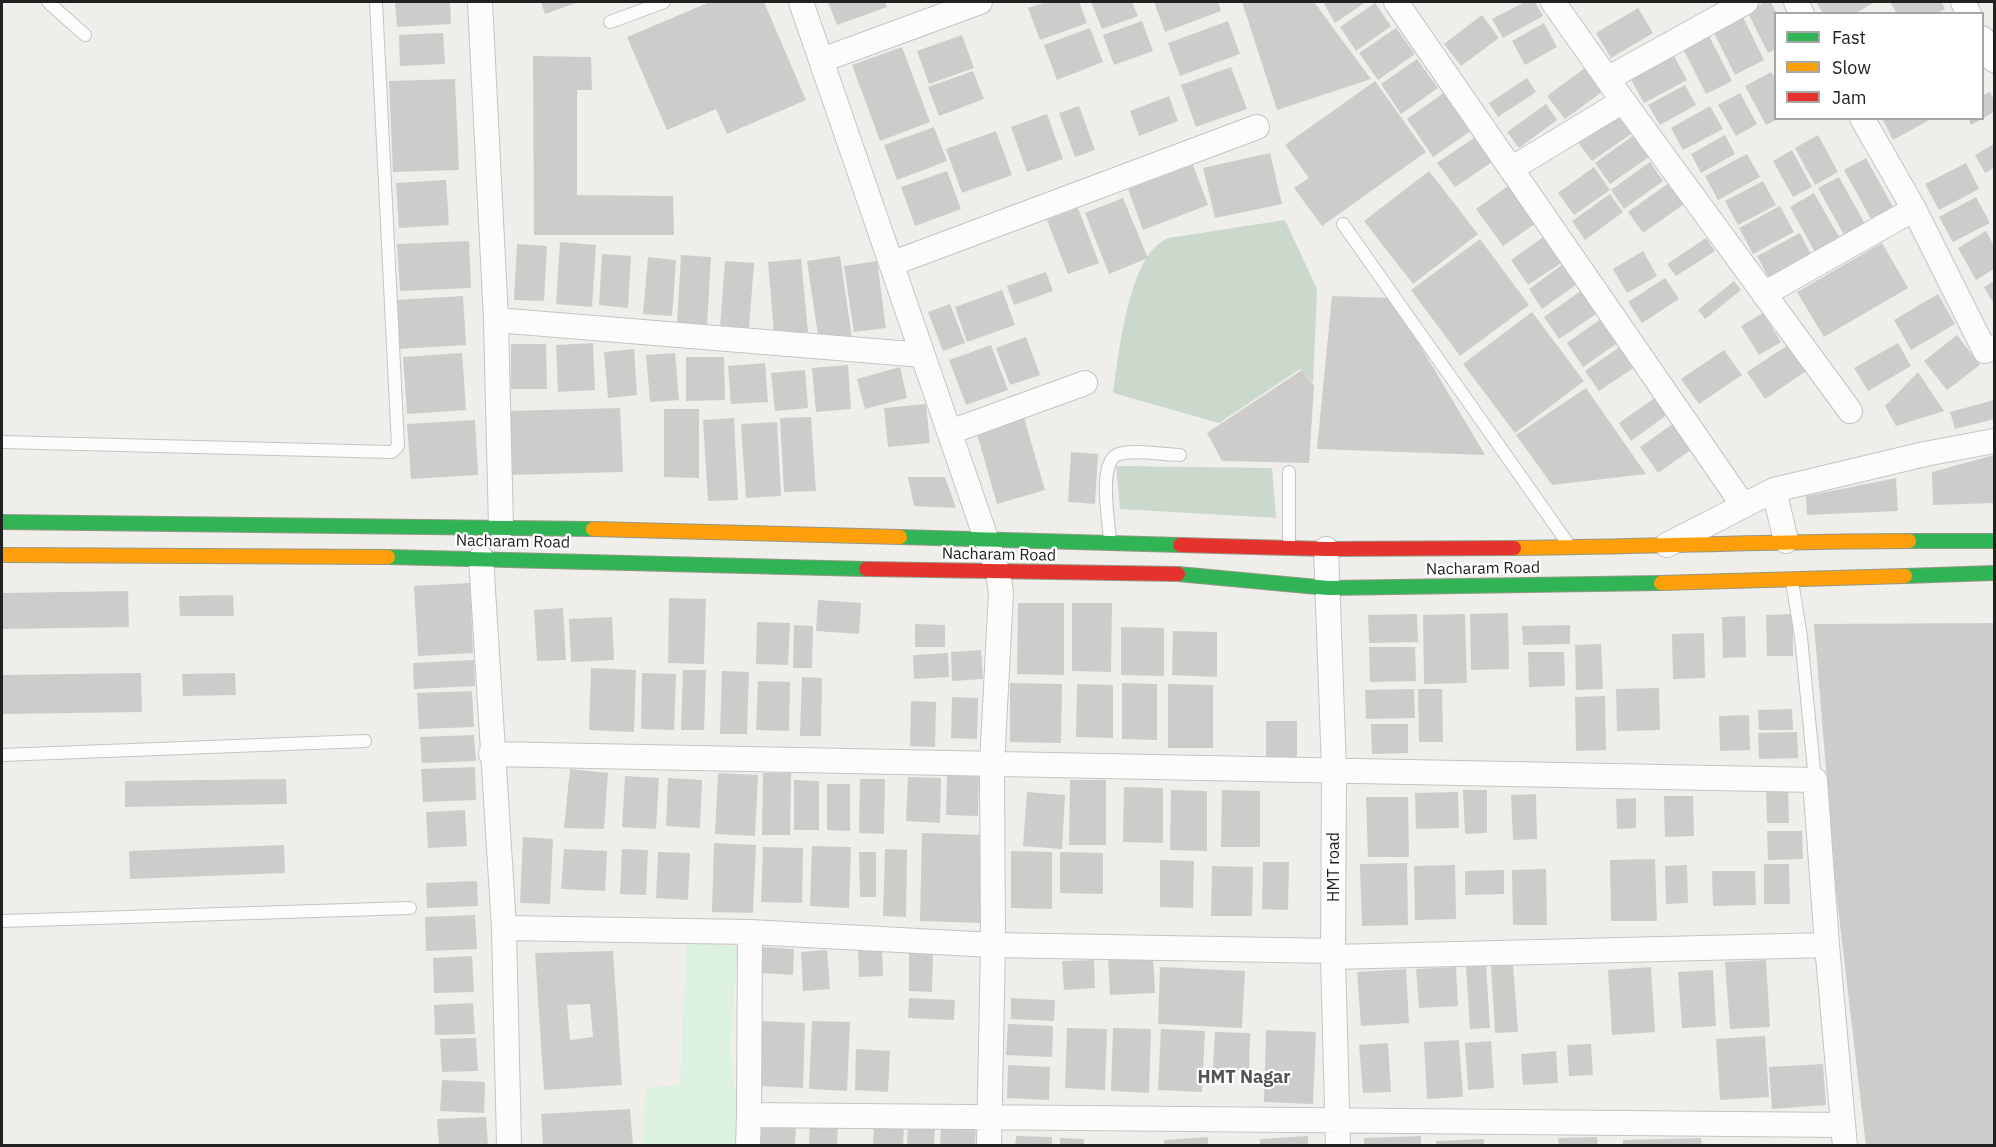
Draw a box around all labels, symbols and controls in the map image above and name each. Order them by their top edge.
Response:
legend [1774,12,1984,120]
text: Fast [1832,26,1866,49]
text: Slow [1832,56,1871,79]
text: Jam [1832,86,1867,109]
street label: Nacharam Road [456,531,570,553]
street label: Nacharam Road [942,544,1056,566]
street label: Nacharam Road [1426,558,1540,580]
street label: HMT road [1324,832,1344,902]
district label: HMT Nagar [1197,1067,1291,1089]

